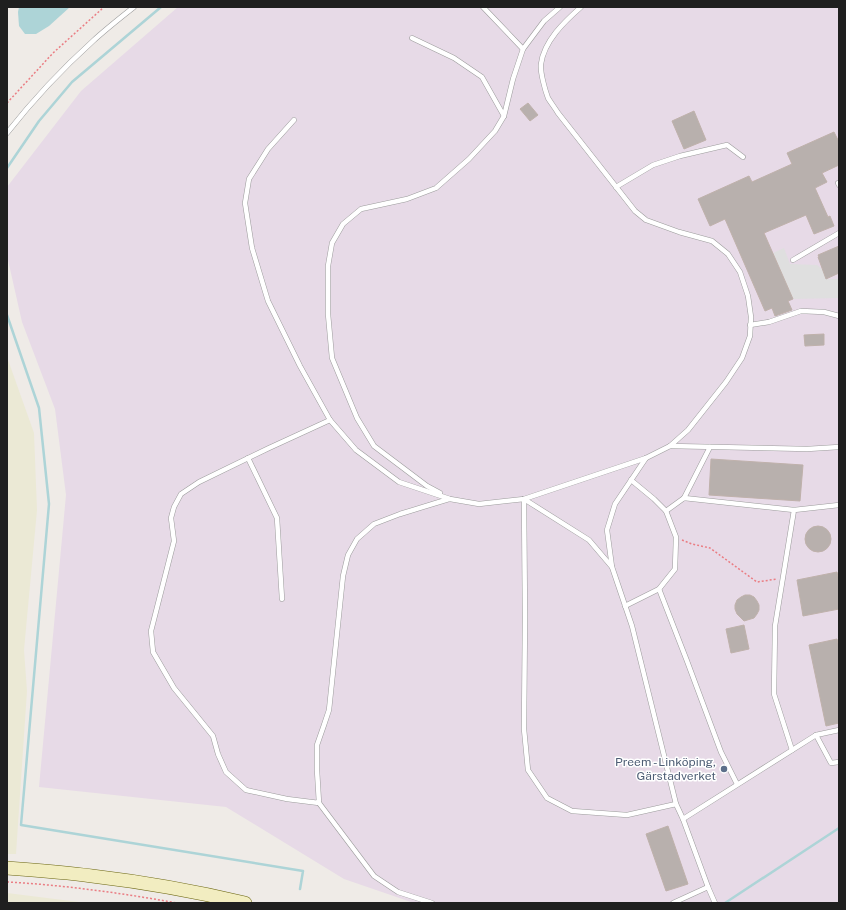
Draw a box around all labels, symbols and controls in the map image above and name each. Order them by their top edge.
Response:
place label: Preem - Linköping, Gärstadverket [615,755,716,783]
marker: Preem - Linköping, Gärstadverket [719,764,729,774]

